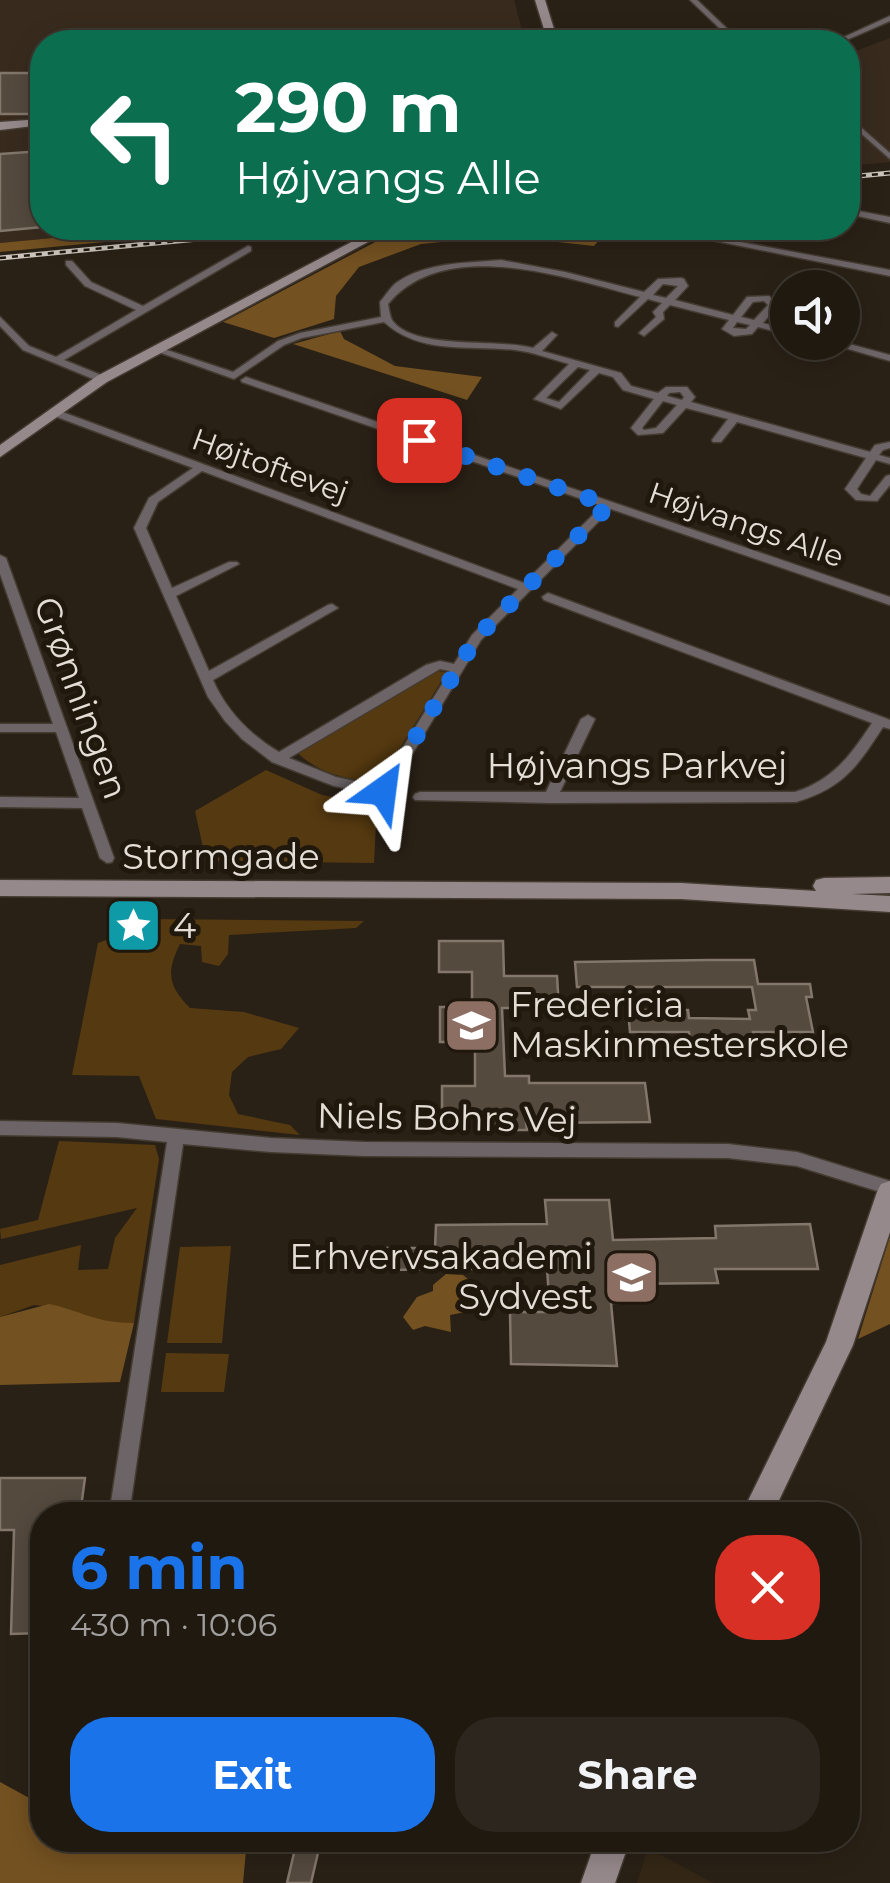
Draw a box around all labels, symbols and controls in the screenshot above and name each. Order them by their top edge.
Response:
text: 290 m [235,64,462,150]
icon: left [70,70,200,200]
text: Højvangs Alle [235,150,541,205]
map controls [770,270,860,360]
button: sound [770,270,860,360]
pin [377,398,462,483]
icon: arrive [392,413,447,468]
street label: Højtoftevej [187,420,353,511]
street label: Højvangs Alle [644,474,849,575]
street label: Grønningen [25,591,138,805]
position arrow [331,739,435,843]
street label: Højvangs Parkvej [487,744,787,787]
street label: Stormgade [122,835,320,878]
place icon: 4 [104,896,164,956]
place label: 4 [173,904,196,947]
place label: Fredericia Maskinmesterskole [510,983,849,1066]
school or university icon: Fredericia Maskinmesterskole [441,995,501,1055]
street label: Niels Bohrs Vej [317,1094,577,1141]
place label: Erhvervsakademi Sydvest [289,1235,593,1318]
school or university icon: Erhvervsakademi Sydvest [602,1247,662,1307]
text: 6 min [70,1531,248,1604]
button: close [715,1535,820,1640]
text: 430 m · 10:06 [70,1605,277,1644]
button: Exit [70,1717,435,1832]
button: Share [455,1717,820,1832]

